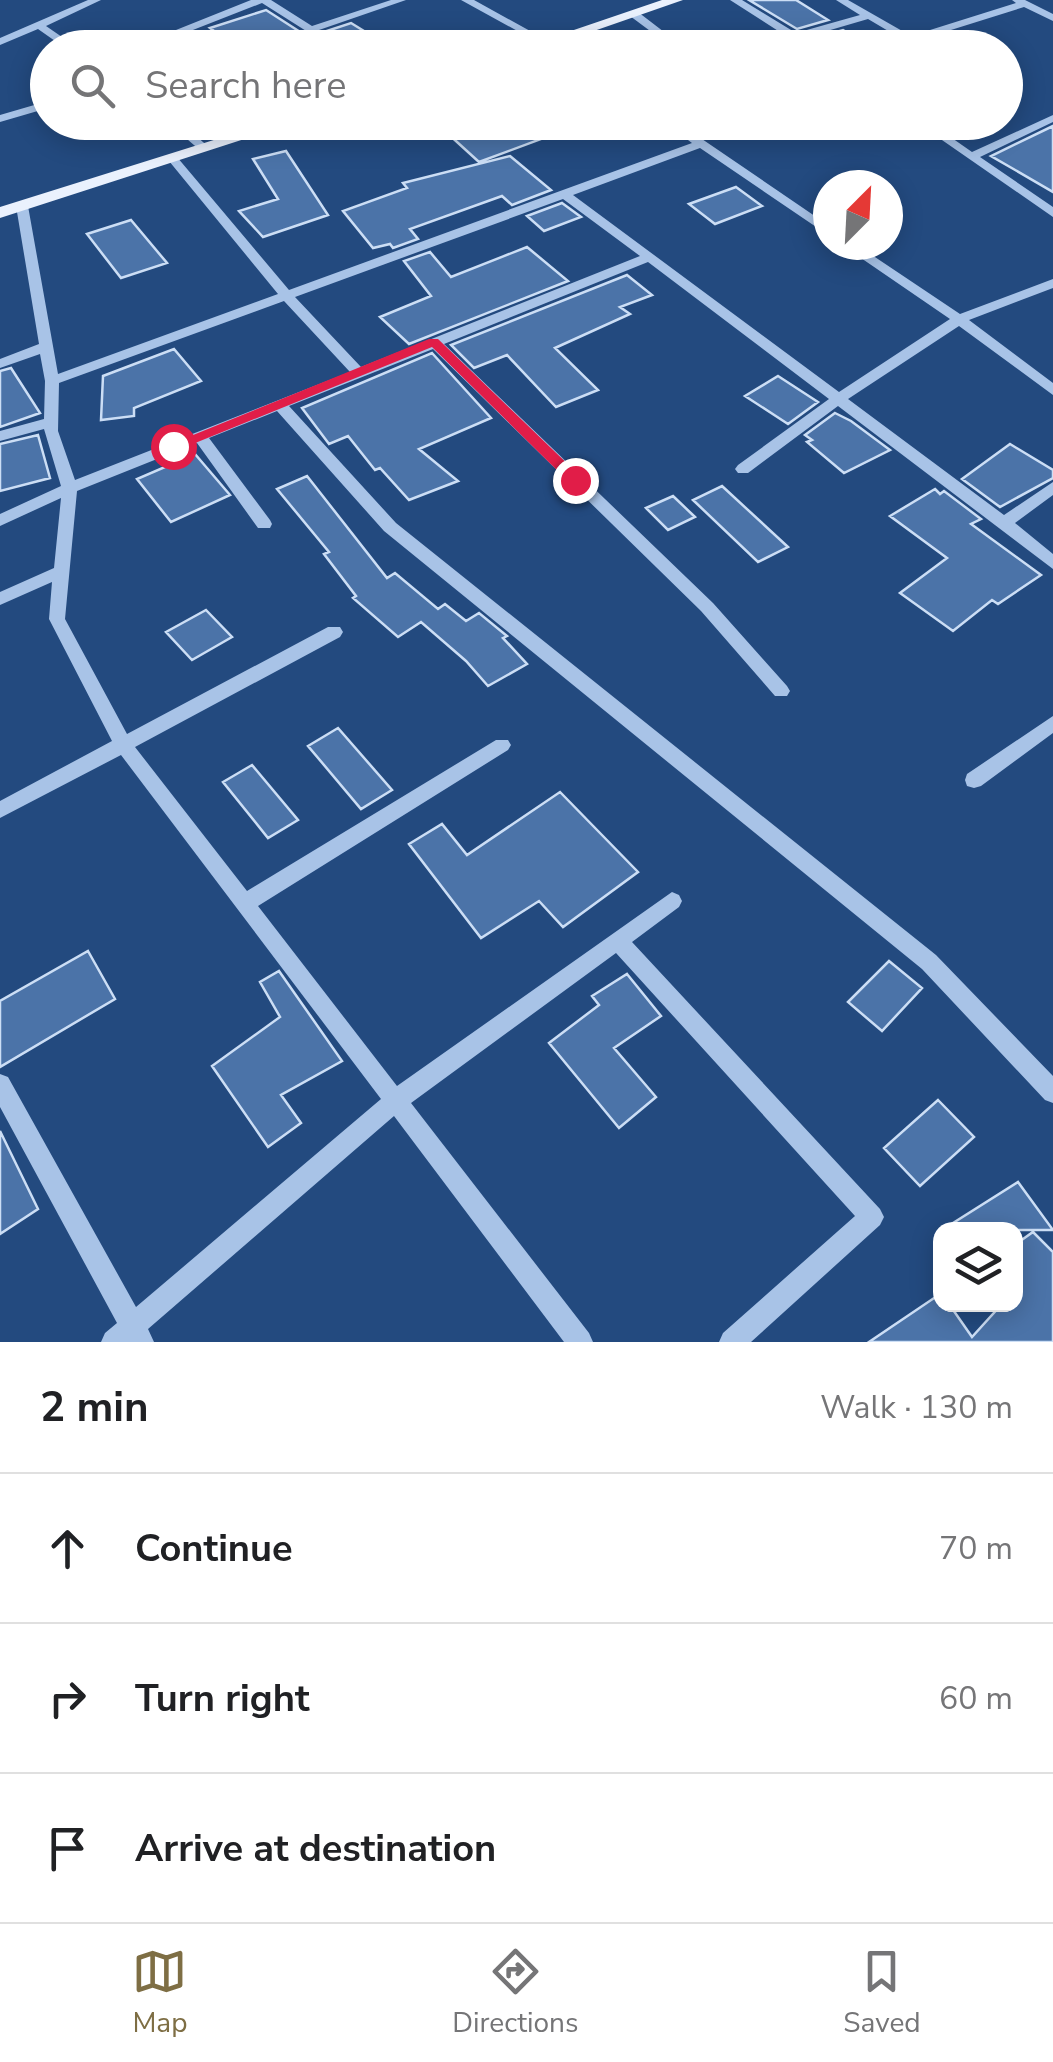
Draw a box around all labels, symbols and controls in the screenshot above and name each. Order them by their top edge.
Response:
search box [30,30,1023,140]
icon: search [65,58,120,113]
text: Search here [145,60,346,111]
north arrow [813,170,903,260]
route start [151,424,197,470]
route end [553,458,599,504]
map controls [933,1222,1023,1312]
button: layers [933,1222,1023,1312]
text: 2 min [40,1379,149,1436]
text: Walk · 130 m [820,1386,1013,1429]
icon: ahead [40,1521,95,1576]
text: Continue [135,1523,293,1574]
text: 70 m [939,1527,1013,1570]
icon: right [40,1671,95,1726]
text: Turn right [135,1673,310,1724]
text: 60 m [939,1677,1013,1720]
icon: arrive [40,1821,95,1876]
text: Arrive at destination [135,1823,496,1874]
tab: Map [132,1944,187,2042]
tab: Directions [452,1944,578,2042]
tab: Saved [843,1944,921,2042]

